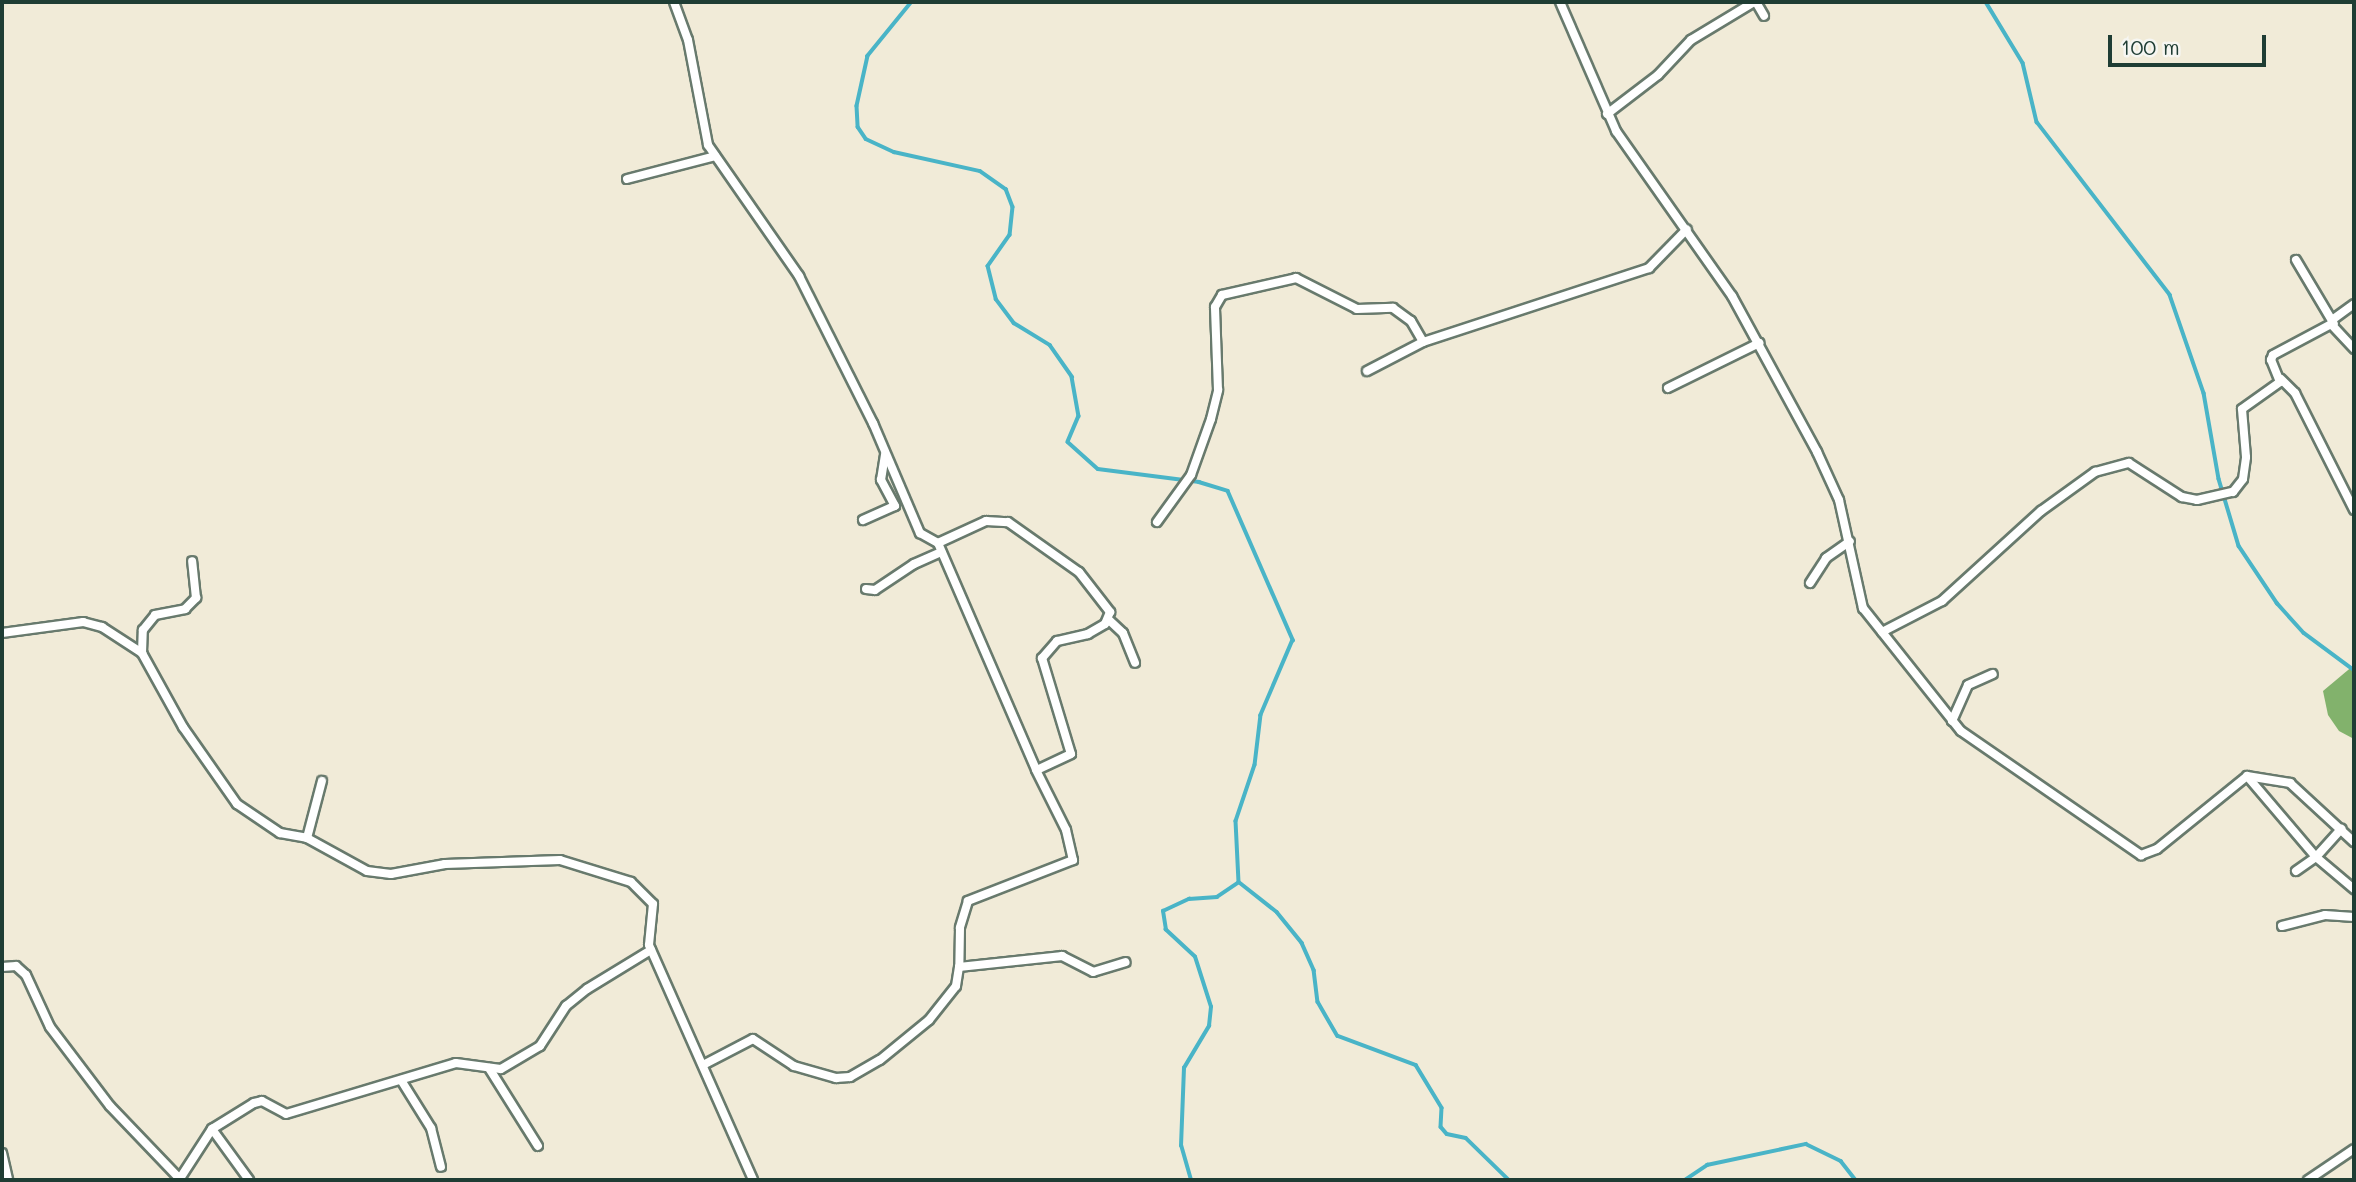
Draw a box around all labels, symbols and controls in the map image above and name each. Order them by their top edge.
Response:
scale bar [2111,21,2268,65]
text: 100 m [2121,33,2180,60]

